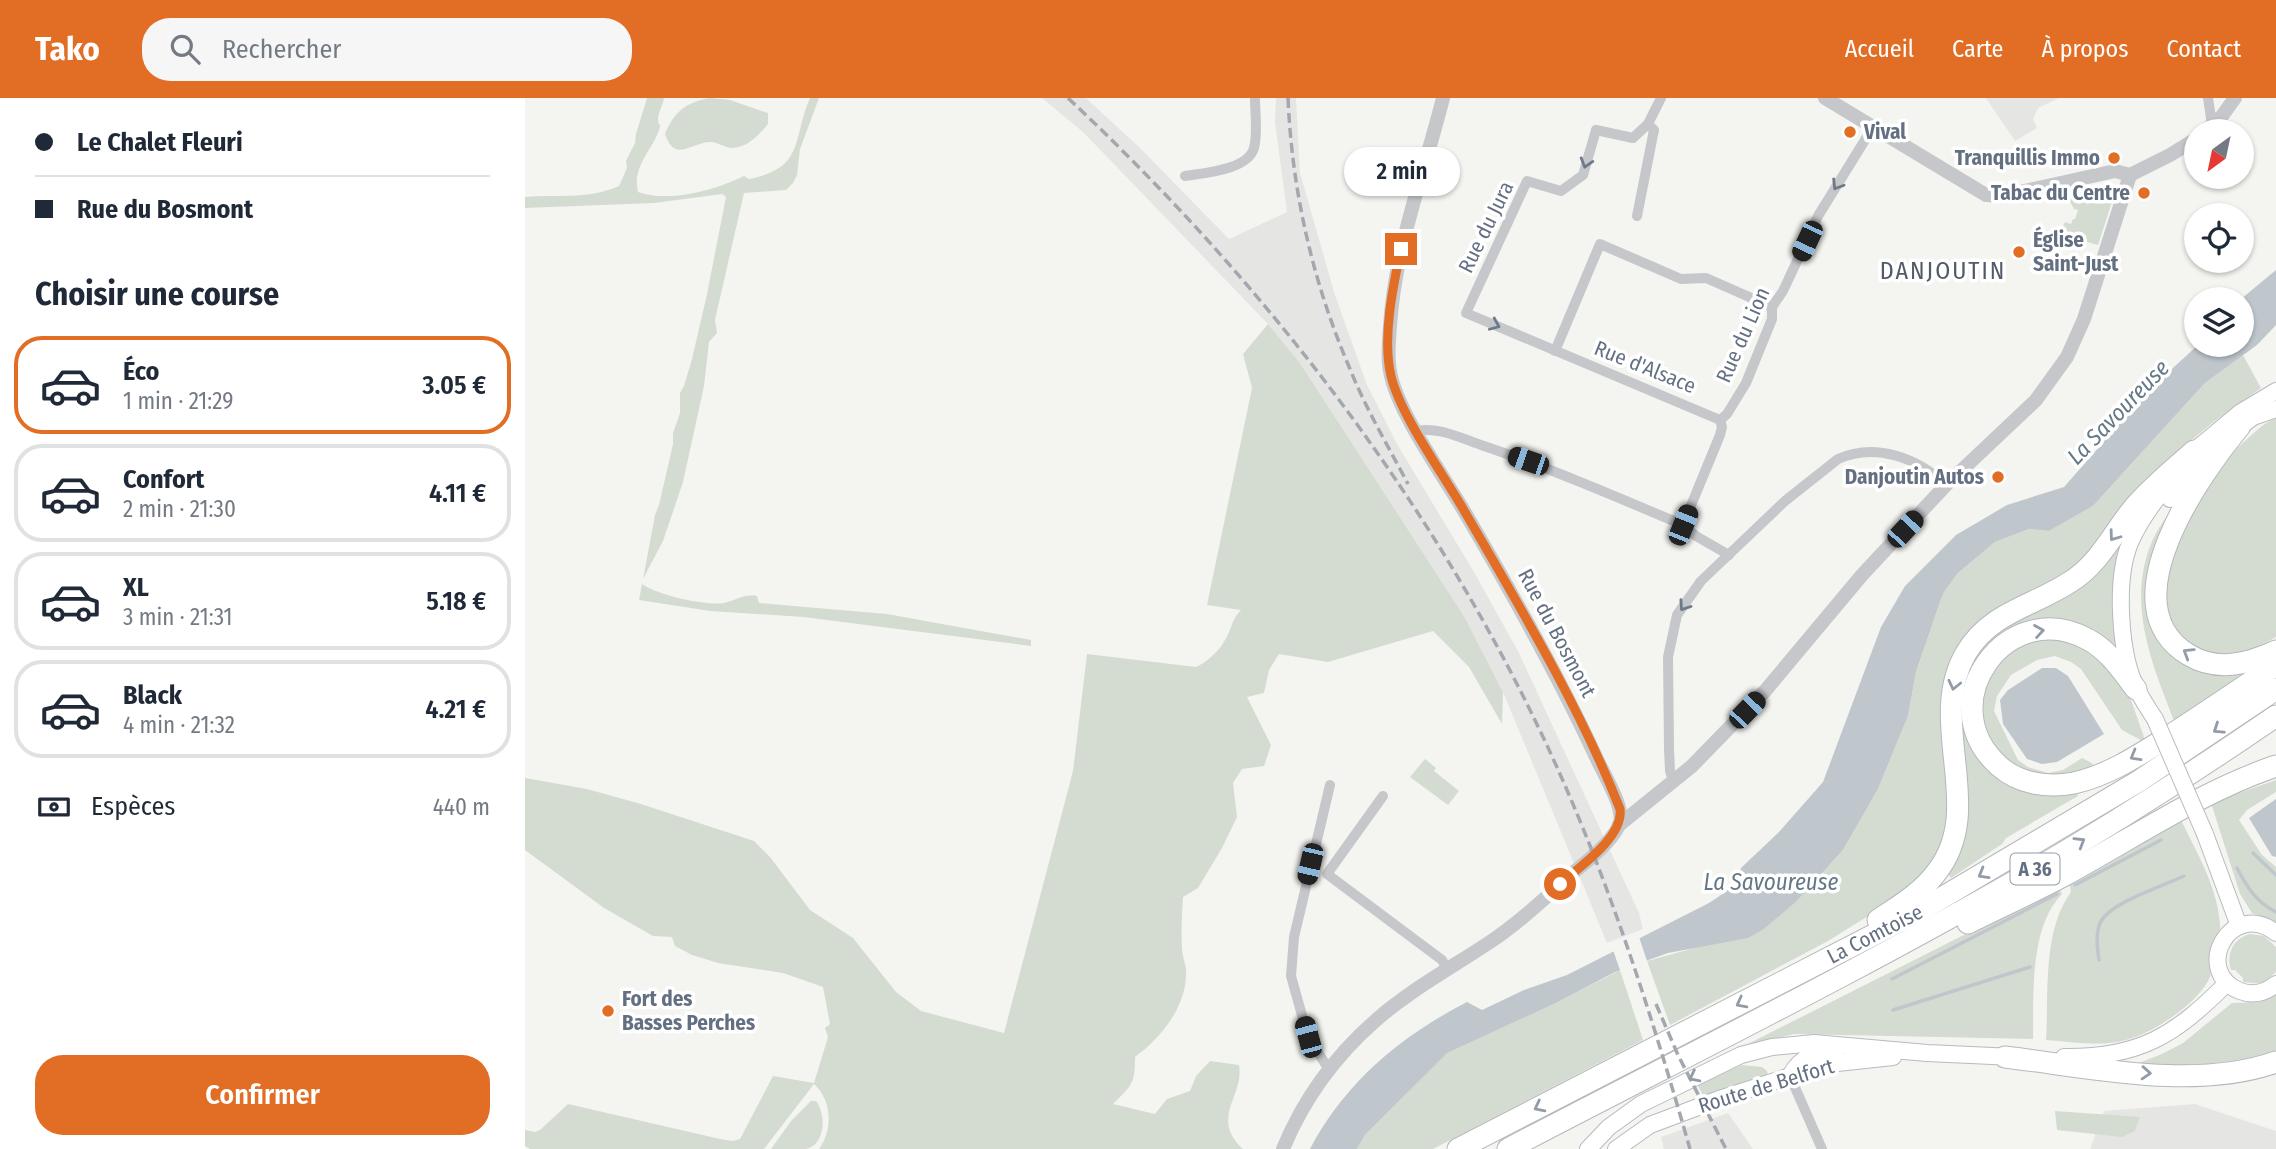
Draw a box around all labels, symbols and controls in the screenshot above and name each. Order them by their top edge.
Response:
search box [142,18,632,81]
text: Tako [35,29,100,69]
icon: search [166,30,204,68]
text: Rechercher [222,34,341,65]
text: Accueil [1845,35,1914,63]
text: Carte [1952,35,2003,63]
text: À propos [2041,35,2128,63]
text: Contact [2166,35,2241,63]
place label: Vival [1863,119,1906,145]
north arrow [2184,119,2254,189]
map controls [2184,119,2254,357]
marker: Vival [1842,124,1858,140]
text: Le Chalet Fleuri [77,127,243,158]
place label: Tranquillis Immo [1955,145,2100,171]
callout: 2 min [1343,148,1459,197]
marker: Tranquillis Immo [2106,150,2122,166]
one-way arrow [1580,156,1595,168]
text: 2 min [1376,157,1428,185]
street label: Rue du Jura [1453,177,1519,277]
one-way arrow [1832,177,1845,190]
place label: Tabac du Centre [1991,180,2130,206]
marker: Tabac du Centre [2136,185,2152,201]
text: Rue du Bosmont [77,194,253,225]
button: locate [2184,203,2254,273]
car [1789,218,1826,264]
place label: Église Saint-Just [2033,226,2119,277]
route end [1385,233,1417,265]
marker: Église Saint-Just [2011,244,2027,260]
district label: DANJOUTIN [1880,257,2006,285]
text: Choisir une course [35,275,279,313]
street label: Rue du Lion [1710,283,1776,387]
button: layers [2184,287,2254,357]
one-way arrow [1487,317,1500,331]
street label: Rue d'Alsace [1590,335,1700,399]
icon: car [39,354,102,417]
water label: La Savoureuse [2061,354,2175,470]
text: Éco [123,356,160,387]
text: 3.05 € [422,370,486,401]
text: 1 min · 21:29 [123,387,233,415]
car [1505,444,1552,478]
icon: car [39,462,102,525]
text: Confort [123,464,204,495]
place label: Danjoutin Autos [1845,464,1984,490]
marker: Danjoutin Autos [1990,469,2006,485]
text: 4.11 € [429,478,486,509]
text: 2 min · 21:30 [123,495,236,523]
car [1666,502,1701,548]
car [1883,506,1928,552]
one-way arrow [2109,528,2122,541]
street label: Rue du Bosmont [1512,564,1602,702]
icon: car [39,570,102,633]
text: XL [123,572,149,603]
text: 5.18 € [426,586,486,617]
one-way arrow [1680,598,1692,611]
text: 3 min · 21:31 [123,603,233,631]
one-way arrow [2033,624,2045,639]
one-way arrow [2183,649,2196,662]
icon: car [39,678,102,741]
one-way arrow [1947,679,1962,691]
text: Black [123,680,182,711]
car [1725,688,1770,732]
text: 4.21 € [425,694,486,725]
text: 4 min · 21:32 [123,711,235,739]
one-way arrow [2213,721,2226,733]
one-way arrow [2130,748,2143,761]
icon: cash [35,788,73,826]
text: Espèces [91,791,175,822]
text: 440 m [433,793,490,821]
one-way arrow [2072,838,2085,851]
car [1296,841,1325,887]
road number: A 36 [2011,854,2059,884]
one-way arrow [1978,866,1991,879]
route start [1544,868,1576,900]
water label: La Savoureuse [1704,868,1838,896]
street label: La Comtoise [1823,899,1927,970]
place label: Fort des Basses Perches [622,986,755,1036]
one-way arrow [1736,995,1748,1008]
marker: Fort des Basses Perches [600,1003,616,1019]
car [1293,1014,1324,1060]
street label: Route de Belfort [1695,1053,1837,1119]
button: Confirmer [35,1055,490,1135]
one-way arrow [2141,1065,2152,1080]
one-way arrow [1689,1069,1701,1083]
one-way arrow [1534,1099,1546,1113]

